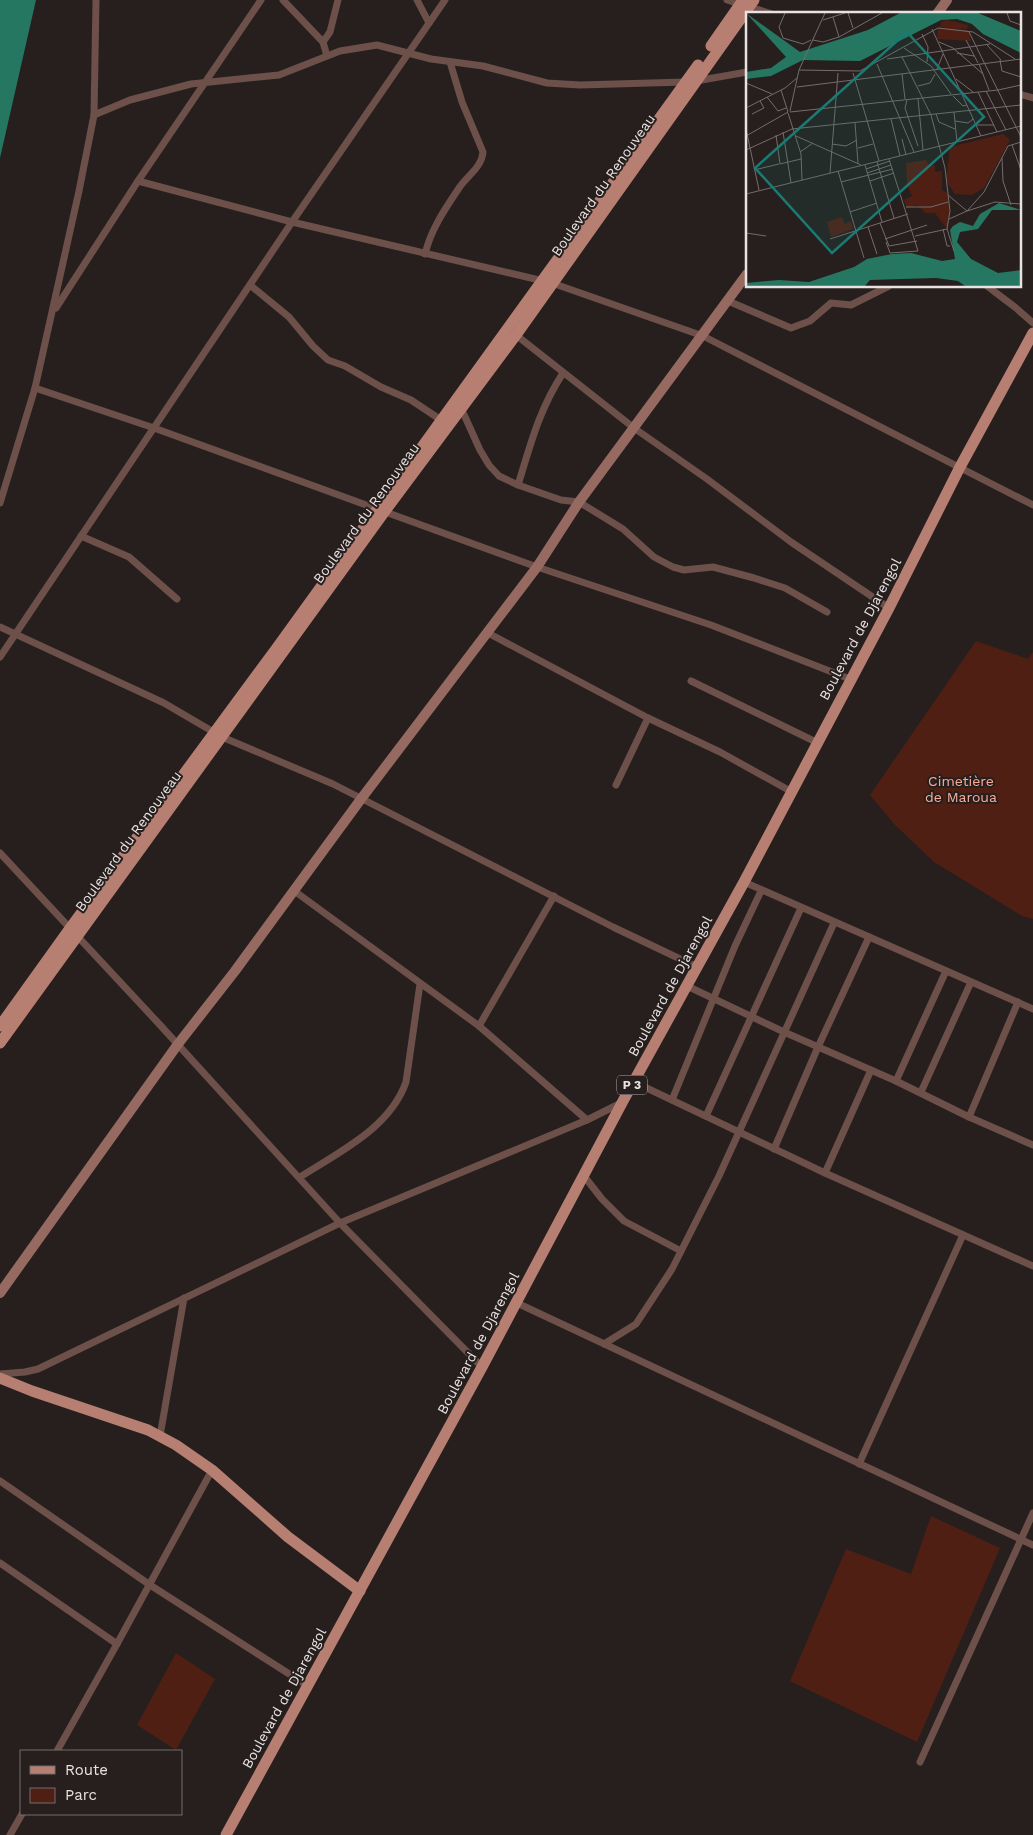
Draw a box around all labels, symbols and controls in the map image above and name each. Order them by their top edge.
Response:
inset map [746,12,1020,288]
street label: Boulevard du Renouveau [548,111,658,259]
street label: Boulevard du Renouveau [310,440,422,586]
street label: Boulevard de Djarengol [816,555,905,703]
street label: Boulevard du Renouveau [72,768,184,914]
park label: Cimetière de Maroua [925,773,997,805]
street label: Boulevard de Djarengol [625,912,716,1059]
road number: P 3 [617,1076,647,1094]
street label: Boulevard de Djarengol [434,1269,523,1417]
street label: Boulevard de Djarengol [239,1624,330,1771]
legend [20,1750,182,1815]
text: Route [65,1761,108,1779]
text: Parc [65,1786,97,1804]

